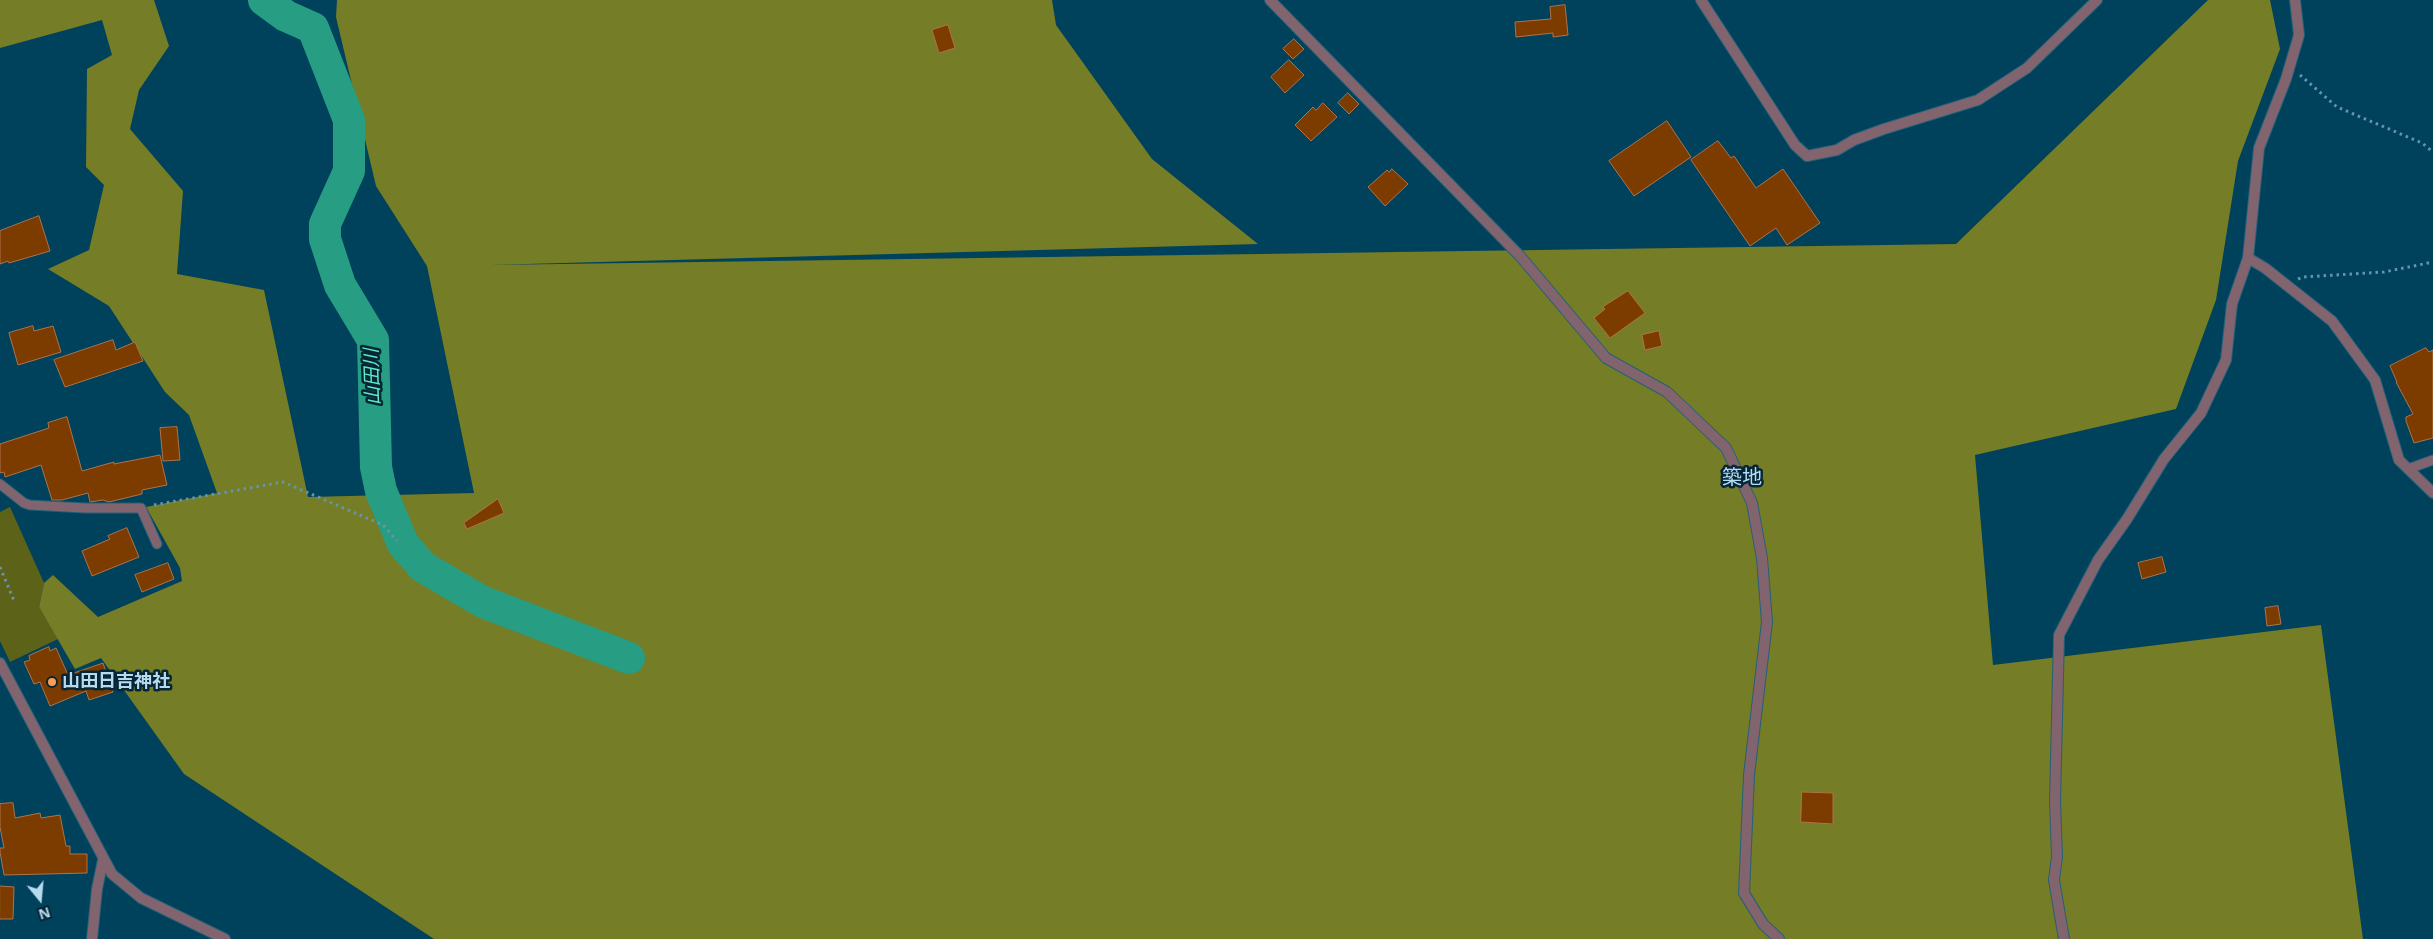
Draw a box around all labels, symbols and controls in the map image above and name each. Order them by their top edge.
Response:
water label: 山田川 [361,348,385,406]
district label: 築地 [1722,466,1762,490]
place label: 山田日吉神社 [62,671,170,693]
marker: 山田日吉神社 [46,676,58,688]
north arrow [15,874,65,924]
text: N [36,903,53,925]

